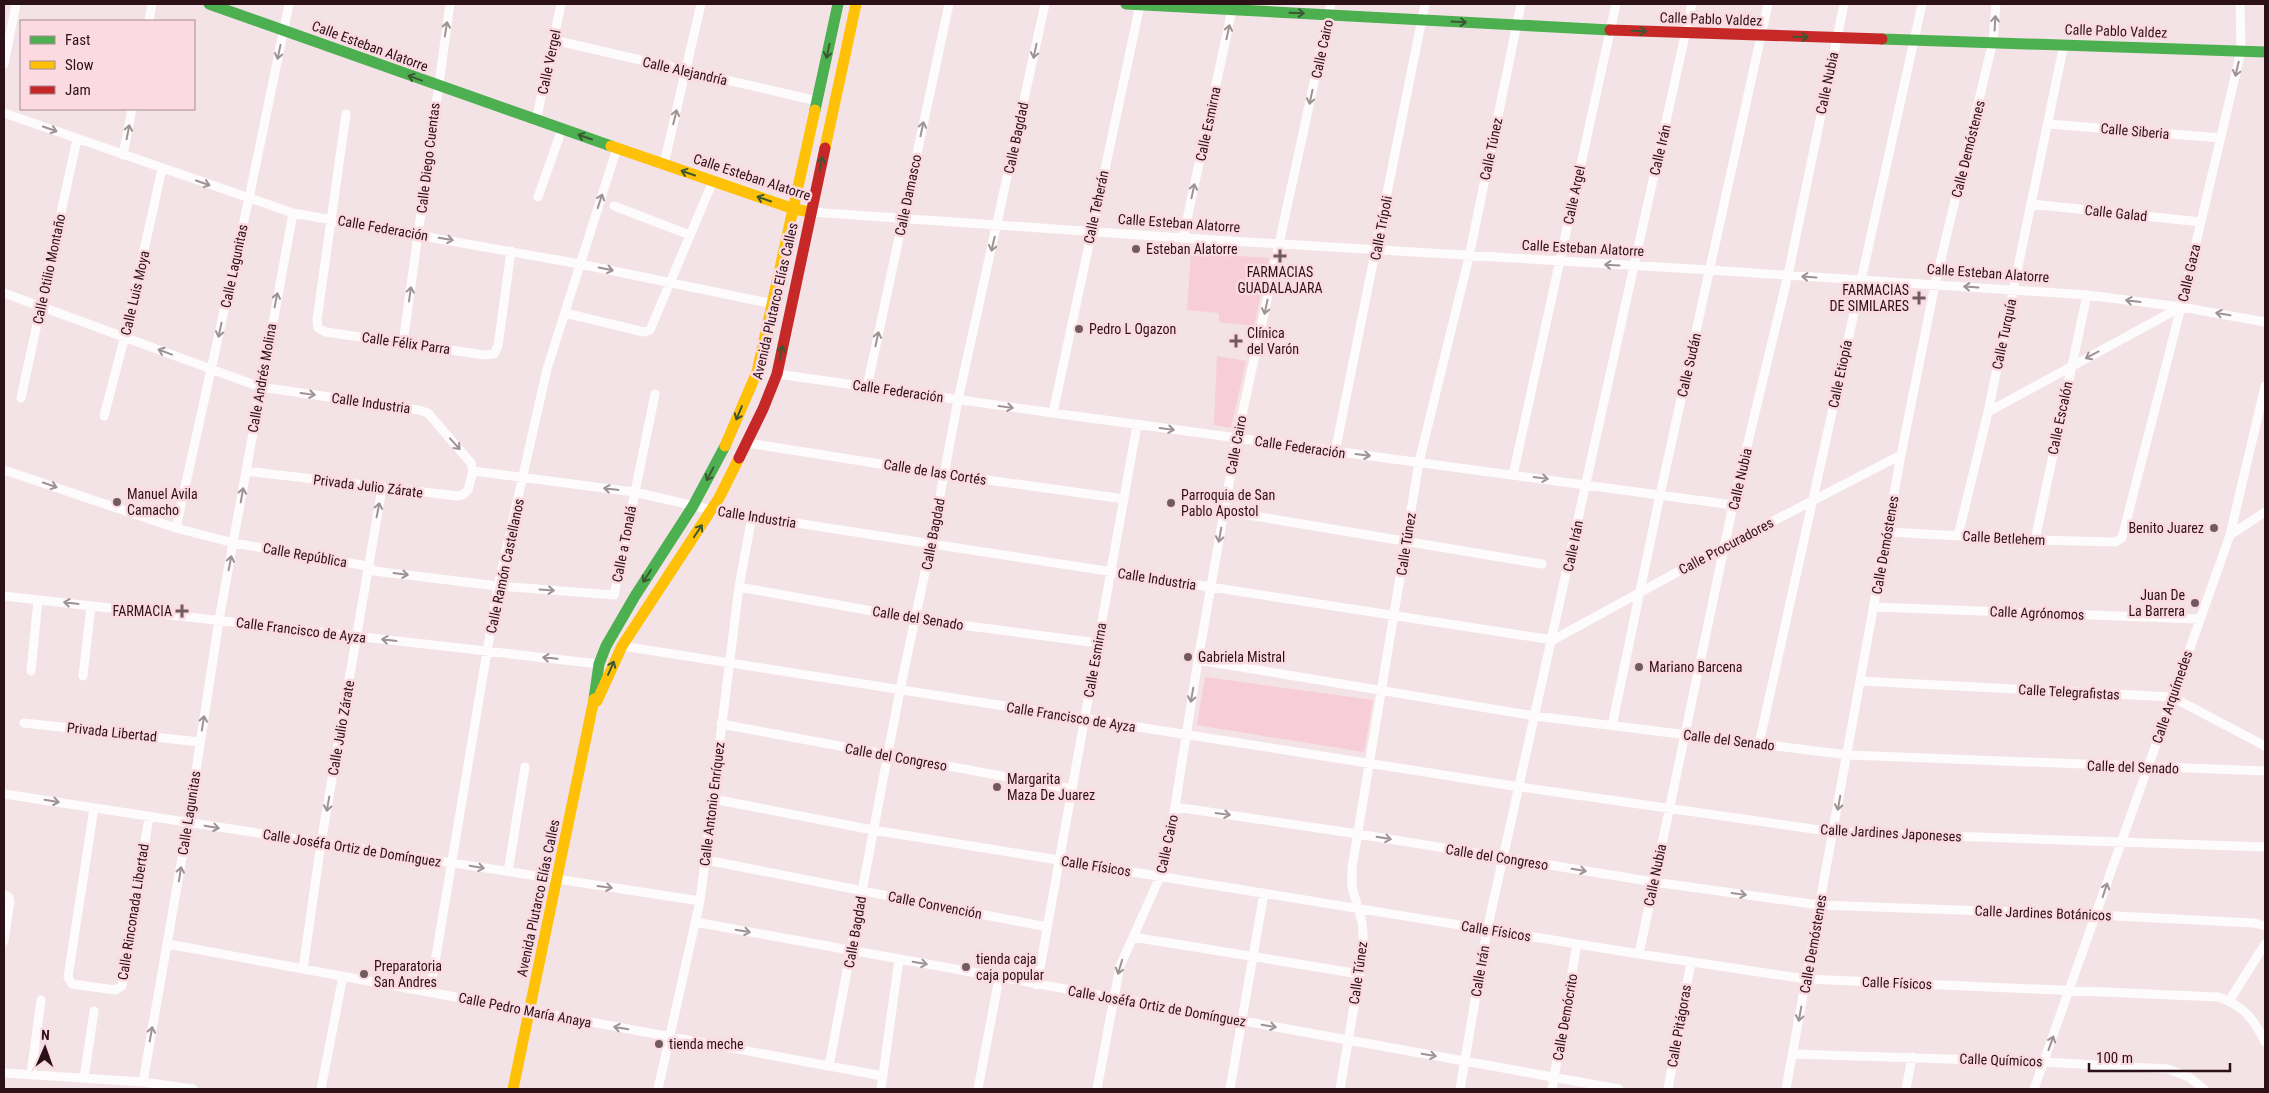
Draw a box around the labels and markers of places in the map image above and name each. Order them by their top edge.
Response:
place label: Esteban Alatorre [1146,241,1238,257]
marker: Esteban Alatorre [1130,243,1142,255]
marker: FARMACIAS GUADALAJARA [1274,250,1286,262]
place label: FARMACIAS GUADALAJARA [1237,264,1323,296]
place label: FARMACIAS DE SIMILARES [1829,282,1909,314]
marker: FARMACIAS DE SIMILARES [1913,292,1925,304]
place label: Pedro L Ogazon [1089,321,1176,337]
marker: Pedro L Ogazon [1073,323,1085,335]
place label: Clínica del Varón [1247,325,1299,357]
marker: Clínica del Varón [1229,334,1243,348]
place label: Manuel Avila Camacho [127,486,198,518]
place label: Parroquia de San Pablo Apostol [1181,487,1275,519]
marker: Manuel Avila Camacho [111,496,123,508]
marker: Parroquia de San Pablo Apostol [1165,497,1177,509]
place label: Benito Juarez [2128,520,2204,536]
marker: Benito Juarez [2208,522,2220,534]
place label: Juan De La Barrera [2128,587,2185,619]
marker: Juan De La Barrera [2189,597,2201,609]
place label: FARMACIA [113,603,172,619]
marker: FARMACIA [176,605,188,617]
place label: Gabriela Mistral [1198,649,1285,665]
marker: Gabriela Mistral [1182,651,1194,663]
place label: Mariano Barcena [1649,659,1743,675]
marker: Mariano Barcena [1633,661,1645,673]
place label: Margarita Maza De Juarez [1007,771,1095,803]
marker: Margarita Maza De Juarez [991,781,1003,793]
place label: tienda caja caja popular [976,951,1044,983]
place label: Preparatoria San Andres [374,958,442,990]
marker: tienda caja caja popular [960,961,972,973]
marker: Preparatoria San Andres [358,968,370,980]
place label: tienda meche [669,1036,744,1052]
marker: tienda meche [653,1038,665,1050]

